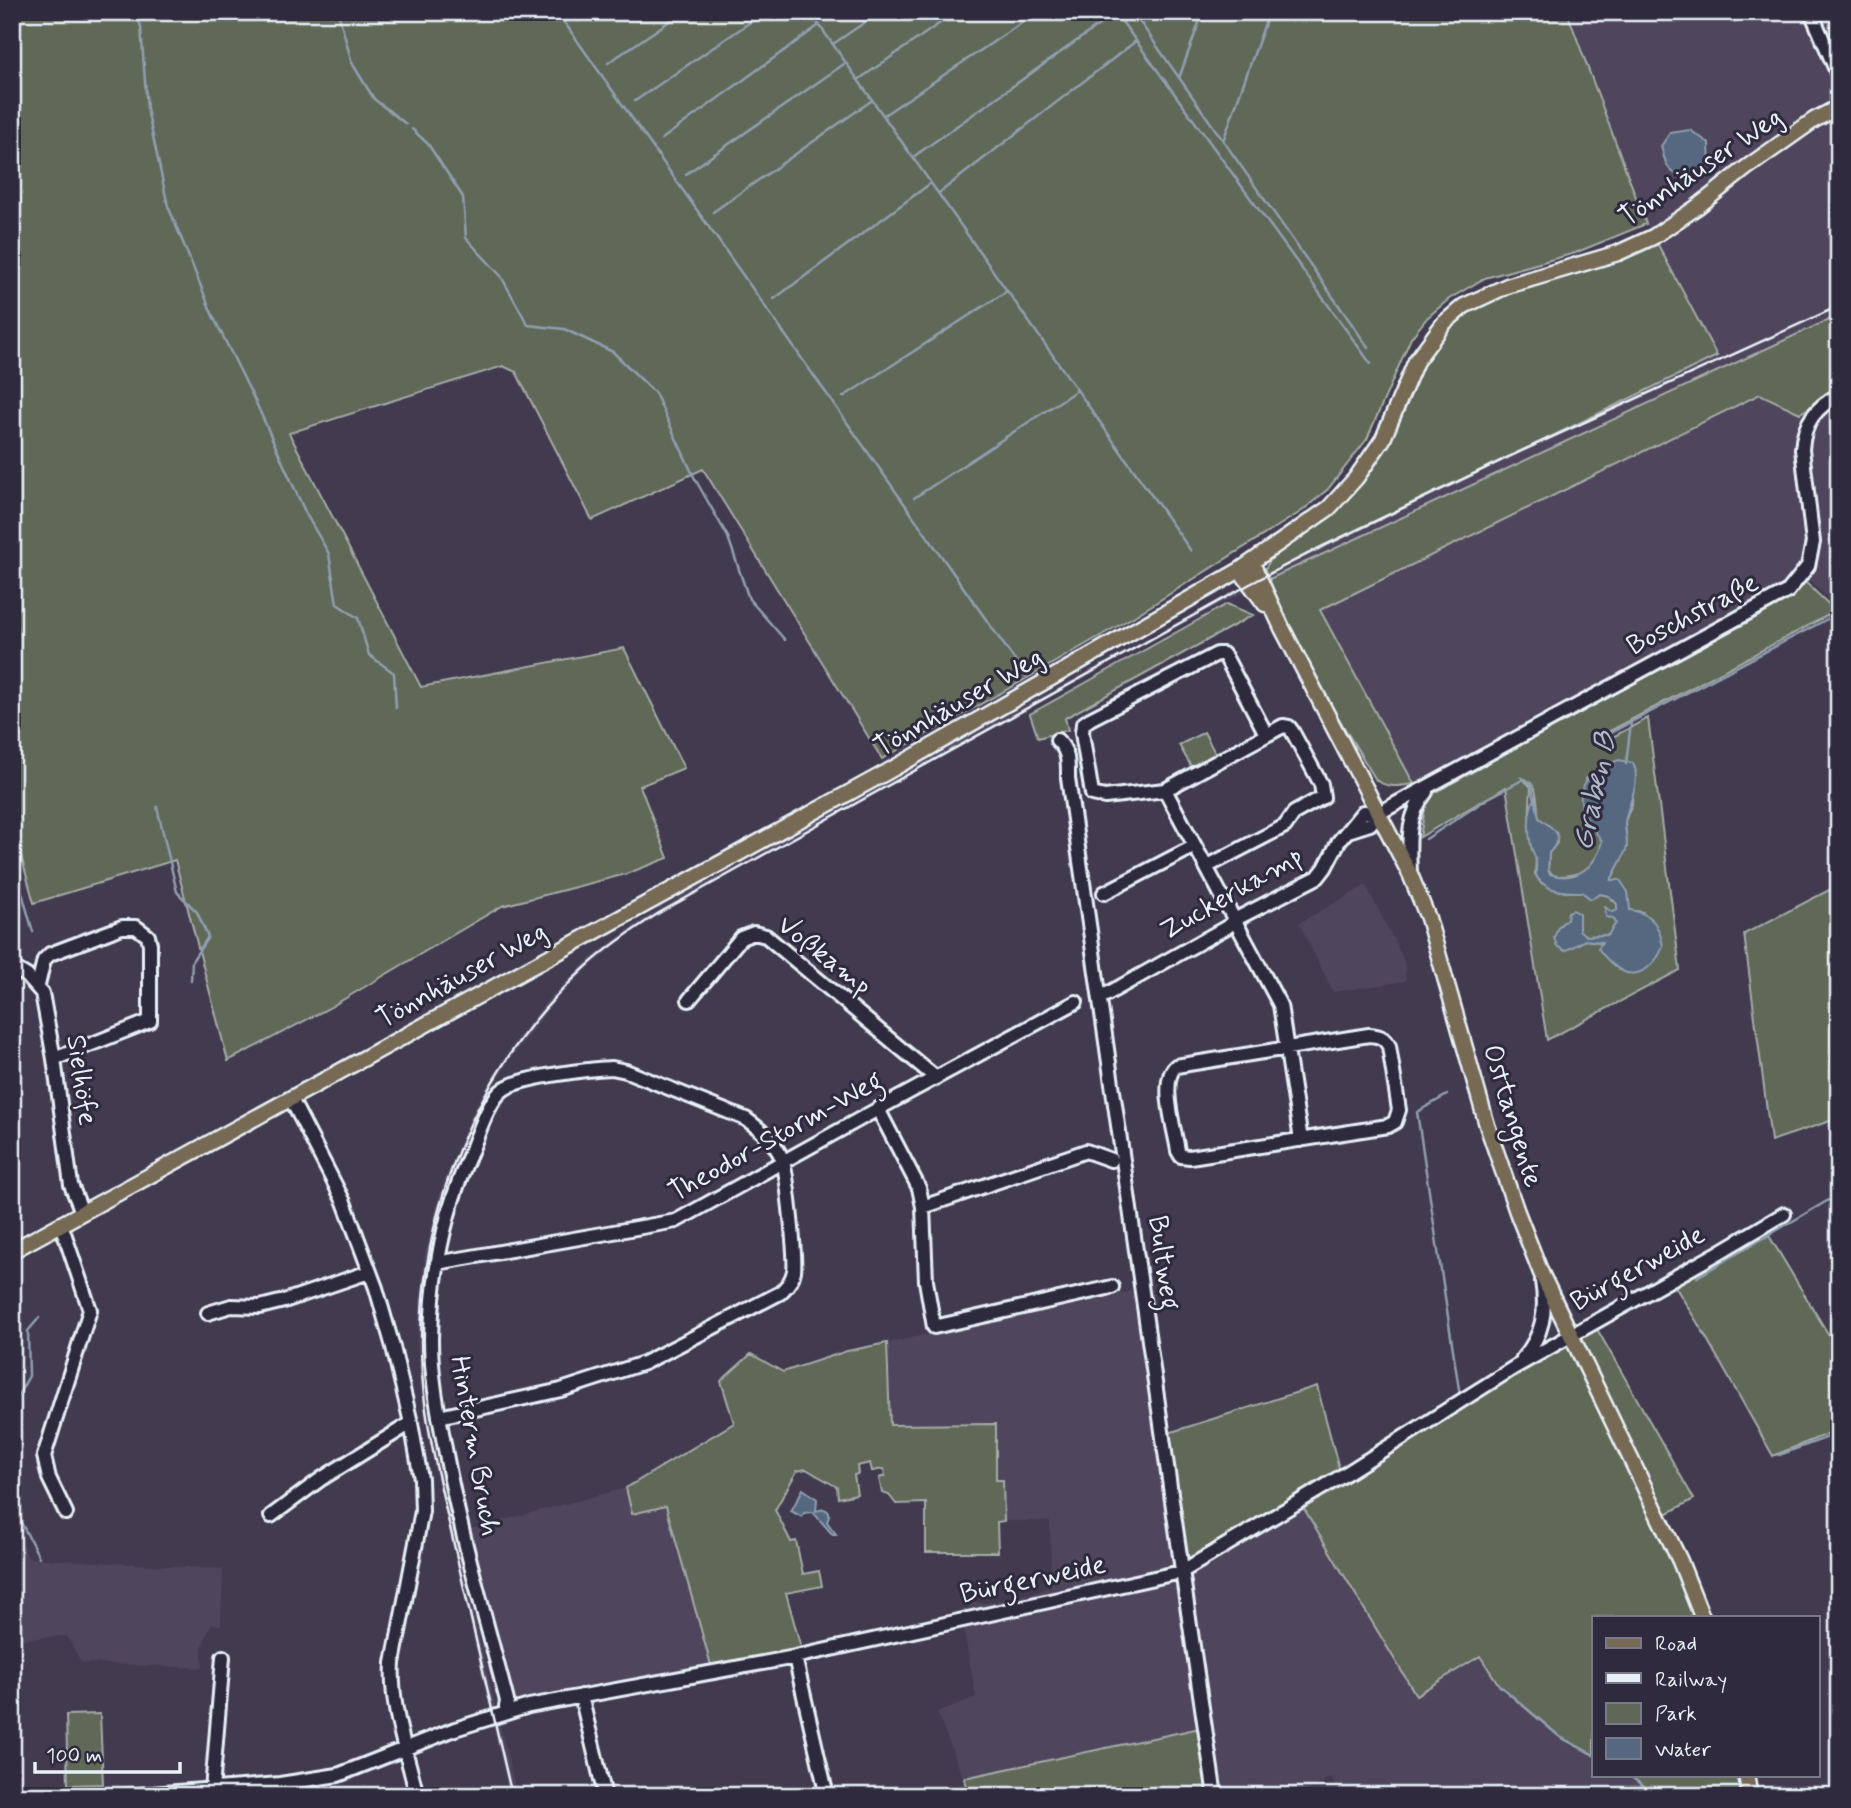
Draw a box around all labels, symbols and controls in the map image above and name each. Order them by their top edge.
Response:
street label: Tönnhäuser Weg [1612,100,1790,236]
street label: Boschstraße [1621,565,1765,665]
street label: Tönnhäuser Weg [867,639,1051,767]
water label: Graben B [1564,727,1627,854]
street label: Zuckerkamp [1154,838,1310,950]
street label: Voßkamp [769,907,879,1005]
street label: Tönnhäuser Weg [370,914,554,1038]
street label: Sielhöfe [56,1032,106,1128]
street label: Osttangente [1471,1040,1551,1193]
street label: Theodor-Storm-Weg [662,1063,891,1214]
street label: Bultweg [1135,1213,1188,1313]
street label: Bürgerweide [1564,1217,1713,1324]
street label: Hinterm Bruch [440,1353,508,1539]
street label: Bürgerweide [957,1546,1110,1616]
legend [1592,1616,1820,1776]
text: Road [1655,1630,1697,1658]
text: Railway [1655,1666,1727,1694]
text: Park [1655,1700,1697,1728]
scale bar [35,1731,180,1775]
text: Water [1655,1736,1711,1764]
text: 100 m [46,1742,102,1770]

